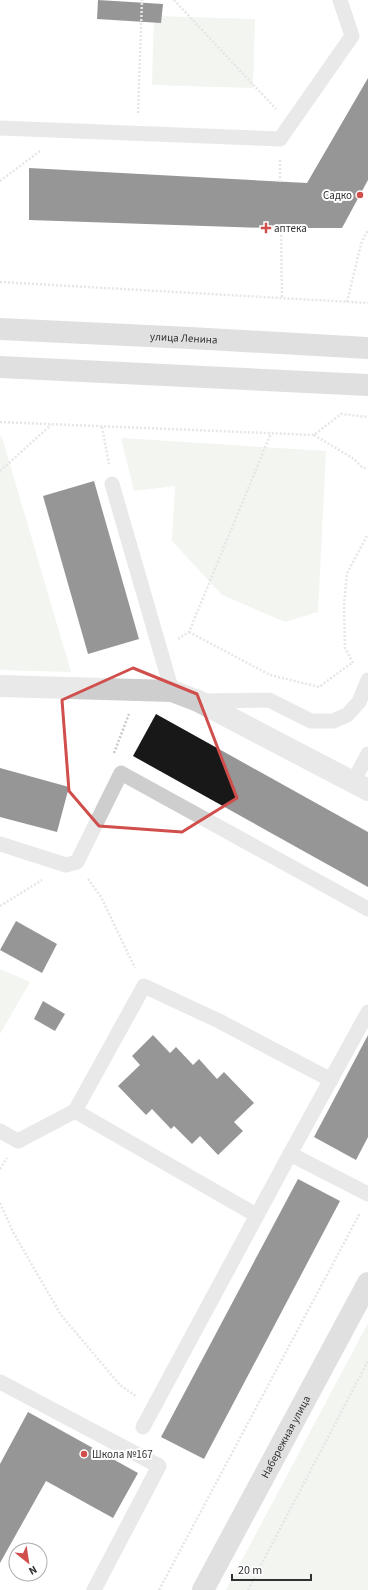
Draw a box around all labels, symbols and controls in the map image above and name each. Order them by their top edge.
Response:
place label: Садко [323,188,352,203]
marker: Садко [355,190,365,200]
place label: аптека [274,221,307,236]
marker: аптека [261,223,271,233]
street label: улица Ленина [150,329,218,348]
street label: Набережная улица [257,1393,314,1481]
place label: Школа №167 [92,1447,153,1462]
marker: Школа №167 [79,1449,89,1459]
north arrow [8,1542,48,1582]
scale bar [232,1556,311,1582]
text: N [26,1562,40,1579]
text: 20 m [238,1562,262,1579]

